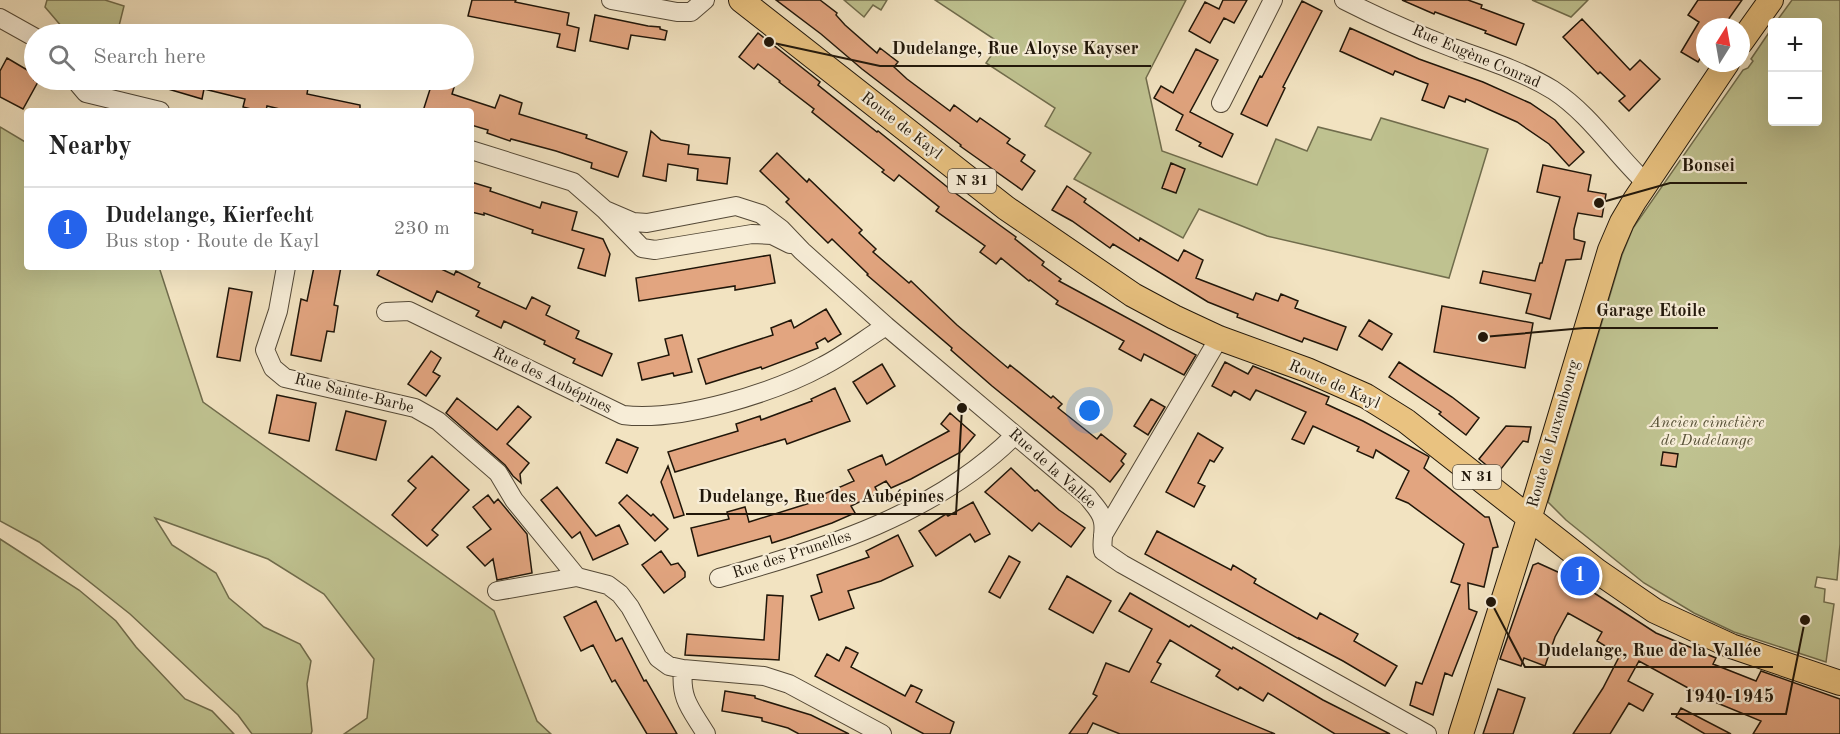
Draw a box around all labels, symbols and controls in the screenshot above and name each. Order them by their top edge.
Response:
north arrow [1696,18,1750,72]
map controls [1768,18,1822,126]
button: + [1768,18,1822,72]
street label: Rue Eugène Conrad [1409,23,1543,91]
search box [24,24,474,90]
callout: Dudelange, Rue Aloyse Kayser [880,30,1151,66]
text: Dudelange, Rue Aloyse Kayser [892,40,1139,58]
icon: search [45,41,78,74]
text: Search here [93,46,206,68]
button: − [1768,72,1822,126]
street label: Route de Kayl [857,89,945,163]
text: Nearby [48,134,132,160]
callout: Bonsei [1670,147,1747,183]
text: Bonsei [1681,157,1735,175]
road number: N 31 [948,169,996,193]
text: Dudelange, Kierfecht [105,205,314,227]
text: 1 [62,219,73,239]
text: 230 m [394,219,450,239]
text: Bus stop · Route de Kayl [105,232,319,252]
callout: Garage Etoile [1584,292,1718,328]
text: Garage Etoile [1596,302,1706,320]
street label: Rue des Aubépines [490,345,614,417]
street label: Route de Kayl [1286,358,1382,412]
street label: Route de Luxembourg [1525,358,1583,510]
street label: Rue Sainte-Barbe [293,371,415,417]
your location [1075,396,1104,425]
park label: Ancien cimetière de Dudelange [1648,415,1765,449]
street label: Rue de la Vallée [1005,426,1099,512]
road number: N 31 [1453,465,1501,489]
callout: Dudelange, Rue des Aubépines [686,478,956,514]
text: Dudelange, Rue des Aubépines [698,488,944,506]
street label: Rue des Prunelles [731,528,853,582]
pin: 1 [1560,554,1600,598]
callout: Dudelange, Rue de la Vallée [1525,631,1773,667]
text: Dudelange, Rue de la Vallée [1537,642,1761,660]
callout: 1940-1945 [1671,678,1786,714]
text: 1940-1945 [1684,688,1774,706]

